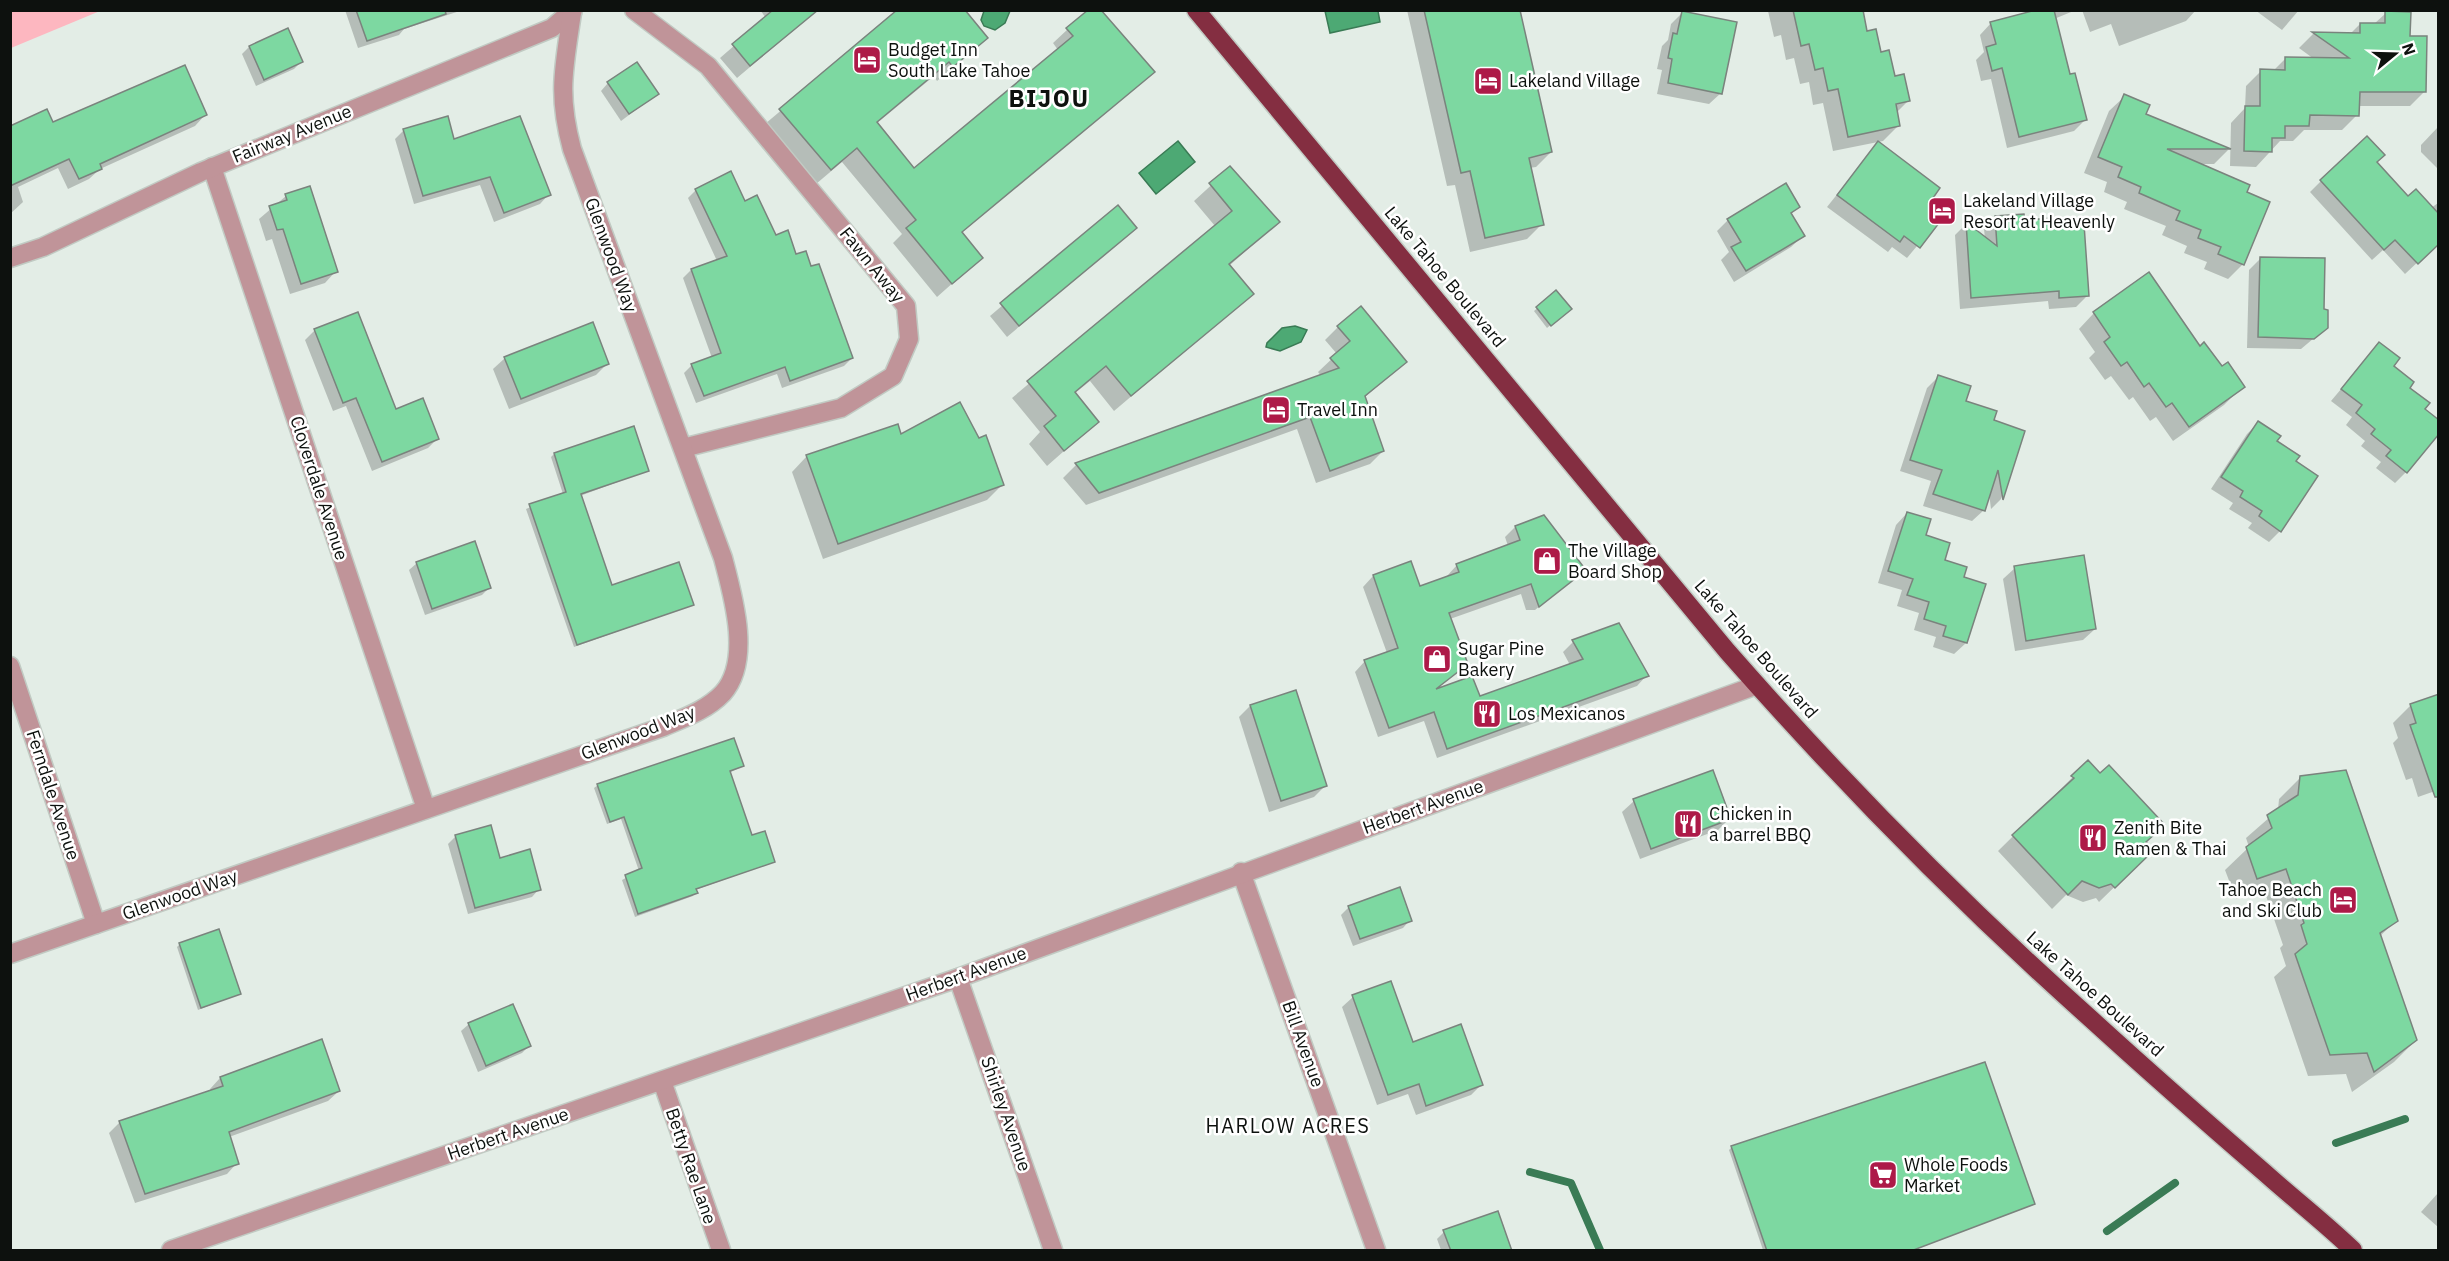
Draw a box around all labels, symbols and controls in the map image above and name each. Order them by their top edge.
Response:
north arrow [2365,24,2425,84]
place label: Budget Inn South Lake Tahoe [888,38,1030,82]
text: N [2398,40,2421,58]
hotel icon: Budget Inn South Lake Tahoe [851,44,883,76]
hotel icon: Lakeland Village [1472,65,1504,97]
place label: Lakeland Village [1509,69,1640,92]
district label: BIJOU [1008,82,1090,114]
street label: Fairway Avenue [229,99,355,168]
place label: Lakeland Village Resort at Heavenly [1963,189,2115,233]
street label: Glenwood Way [580,194,643,315]
hotel icon: Lakeland Village Resort at Heavenly [1926,195,1958,227]
street label: Lake Tahoe Boulevard [1380,202,1511,352]
street label: Fawn Away [835,222,910,307]
hotel icon: Travel Inn [1260,394,1292,426]
place label: Travel Inn [1297,398,1378,421]
street label: Cloverdale Avenue [285,413,354,563]
place label: The Village Board Shop [1568,539,1662,583]
shop icon: The Village Board Shop [1531,545,1563,577]
street label: Lake Tahoe Boulevard [1690,574,1823,723]
place label: Sugar Pine Bakery [1458,637,1544,681]
shop icon: Sugar Pine Bakery [1421,643,1453,675]
restaurant icon: Los Mexicanos [1471,698,1503,730]
street label: Glenwood Way [578,700,698,765]
place label: Los Mexicanos [1508,702,1626,725]
street label: Ferndale Avenue [22,727,85,863]
street label: Herbert Avenue [1359,774,1486,839]
place label: Chicken in a barrel BBQ [1709,802,1811,846]
restaurant icon: Chicken in a barrel BBQ [1672,808,1704,840]
place label: Zenith Bite Ramen & Thai [2114,816,2226,860]
restaurant icon: Zenith Bite Ramen & Thai [2077,822,2109,854]
street label: Glenwood Way [119,864,240,925]
place label: Tahoe Beach and Ski Club [2218,878,2322,922]
hotel icon: Tahoe Beach and Ski Club [2327,884,2359,916]
street label: Lake Tahoe Boulevard [2022,926,2169,1061]
street label: Herbert Avenue [902,941,1029,1006]
street label: Bill Avenue [1277,997,1330,1090]
street label: Shirley Avenue [976,1053,1037,1174]
street label: Herbert Avenue [444,1102,572,1165]
street label: Betty Rae Lane [661,1105,722,1227]
district label: HARLOW ACRES [1206,1112,1370,1139]
place label: Whole Foods Market [1904,1153,2008,1197]
supermarket icon: Whole Foods Market [1867,1159,1899,1191]

